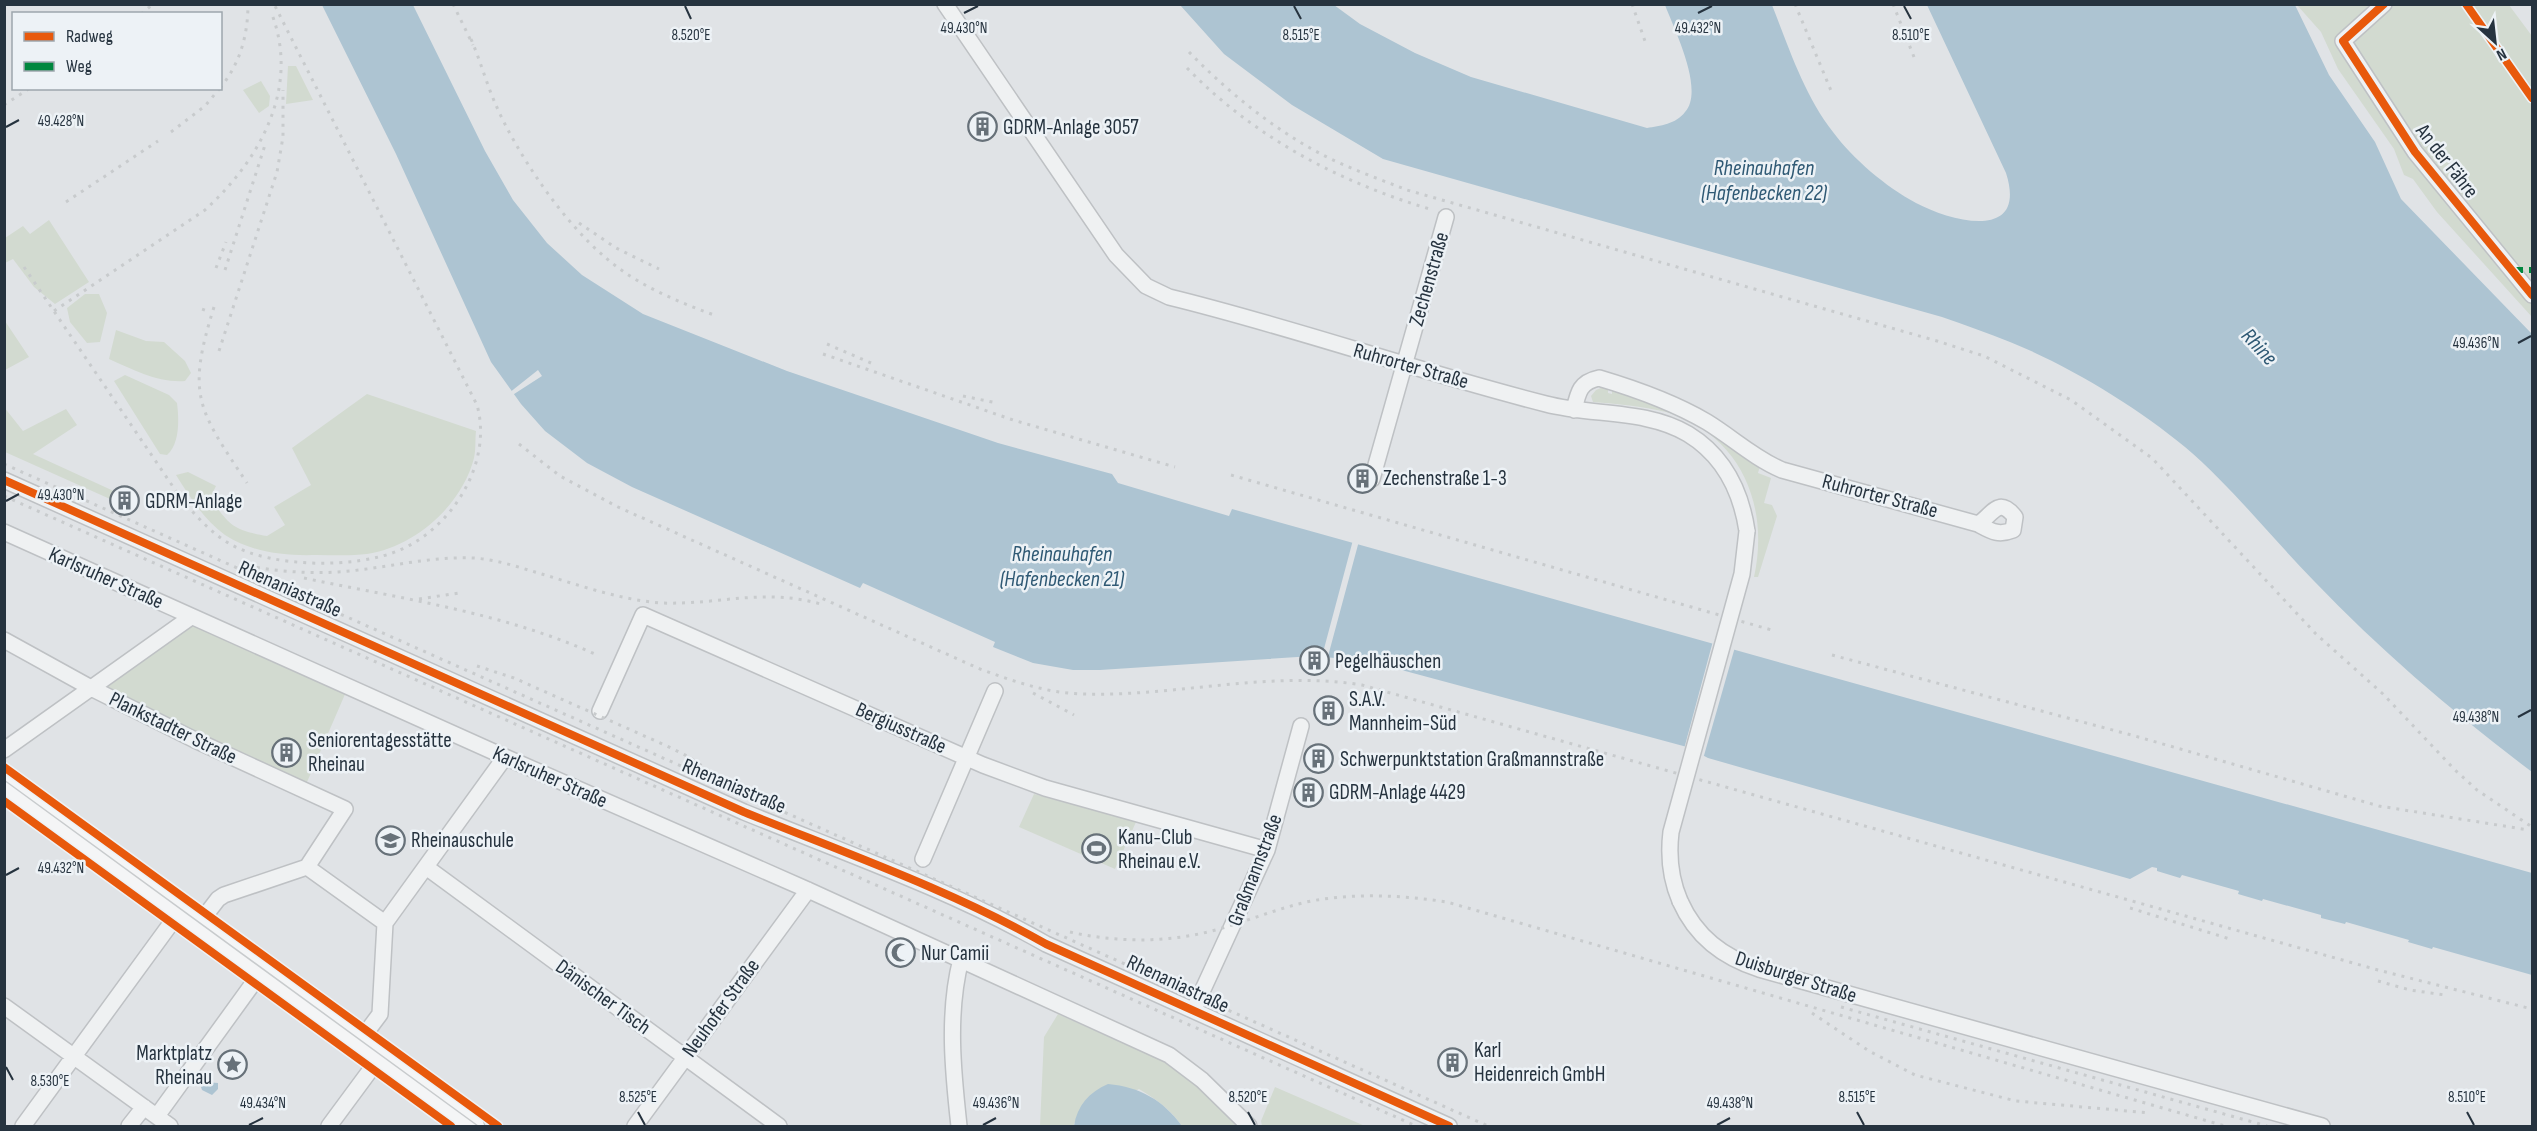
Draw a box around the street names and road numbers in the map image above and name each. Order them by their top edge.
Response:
street label: An der Fähre [2410,118,2484,203]
street label: Zechenstraße [1404,229,1454,329]
street label: Ruhrorter Straße [1351,338,1471,394]
street label: Ruhrorter Straße [1819,469,1941,523]
street label: Karlsruher Straße [45,542,167,614]
street label: Rhenaniastraße [235,555,345,623]
street label: Plankstadter Straße [105,686,241,770]
street label: Bergiusstraße [852,697,950,759]
street label: Karlsruher Straße [489,741,611,813]
street label: Rhenaniastraße [678,753,790,819]
street label: Graßmannstraße [1222,811,1288,929]
street label: Duisburger Straße [1732,946,1860,1008]
street label: Rhenaniastraße [1123,949,1233,1019]
street label: Dänischer Tisch [551,954,655,1040]
street label: Neuhofer Straße [677,954,765,1062]

